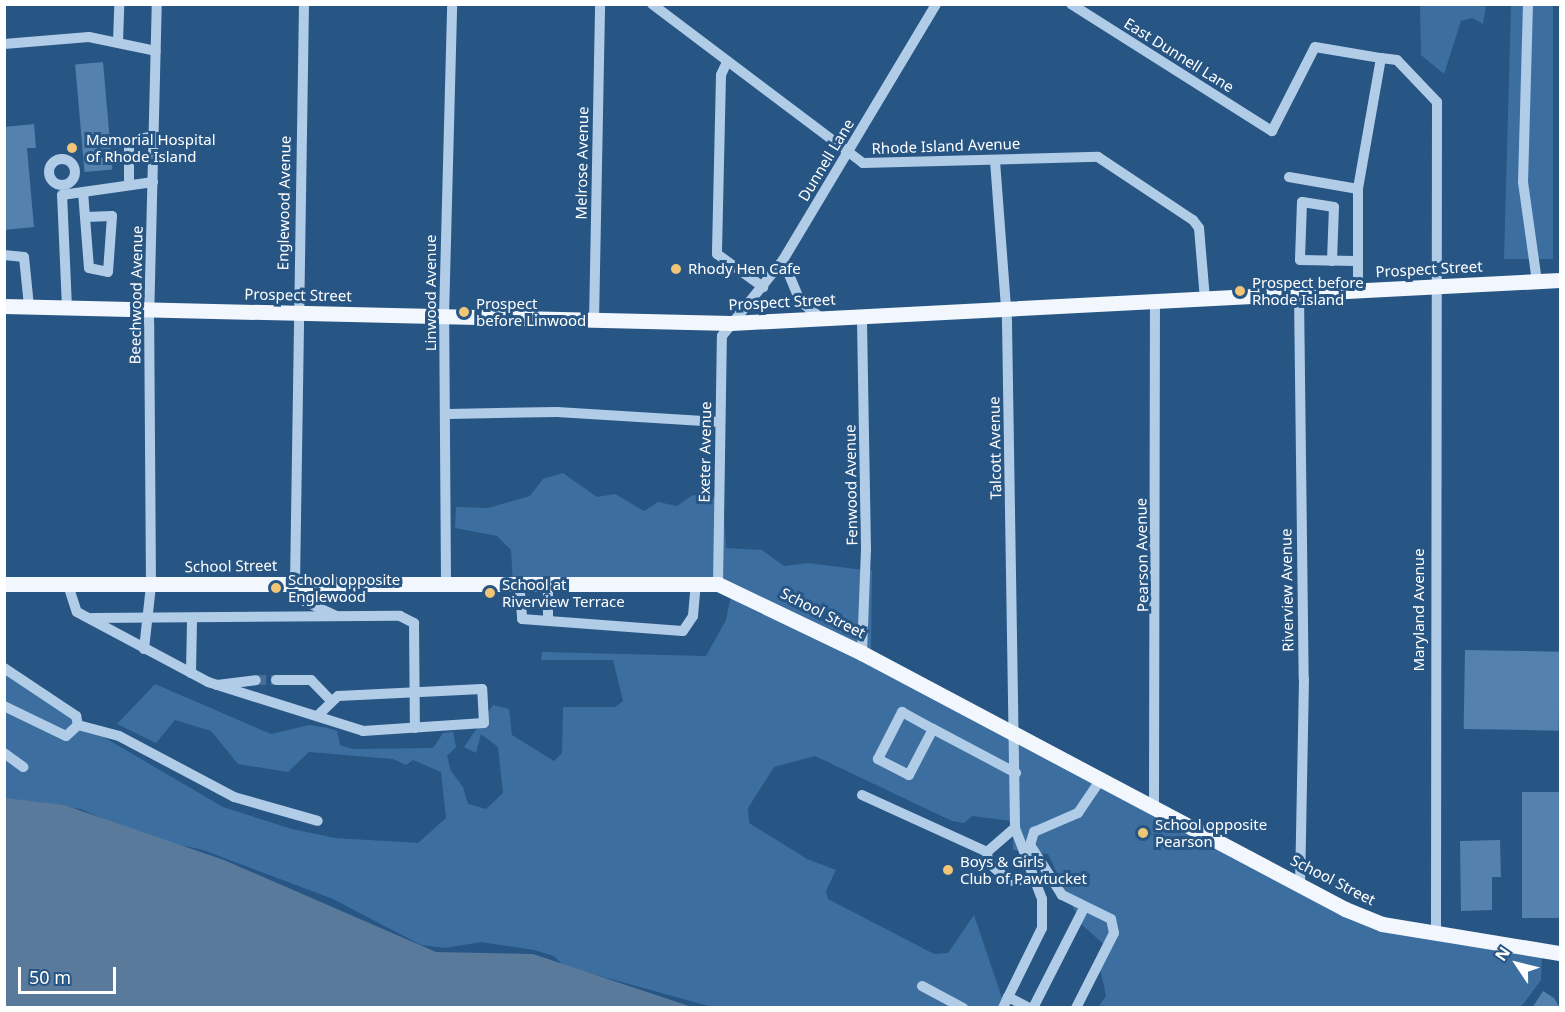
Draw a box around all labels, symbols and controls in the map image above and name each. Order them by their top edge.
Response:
street label: East Dunnell Lane [1121,14,1237,96]
street label: Melrose Avenue [572,106,592,220]
street label: Dunnell Lane [794,116,858,204]
place label: Memorial Hospital of Rhode Island [86,130,216,165]
street label: Rhode Island Avenue [871,134,1021,158]
street label: Englewood Avenue [274,136,294,270]
marker: Memorial Hospital of Rhode Island [63,139,81,157]
street label: Beechwood Avenue [126,225,146,365]
street label: Linwood Avenue [422,235,440,351]
street label: Prospect Street [1375,257,1483,281]
place label: Rhody Hen Cafe [688,260,801,278]
marker: Rhody Hen Cafe [669,262,683,276]
place label: Prospect before Rhode Island [1252,273,1364,308]
marker: Prospect before Rhode Island [1233,284,1247,298]
street label: Prospect Street [244,285,352,305]
street label: Prospect Street [728,290,836,314]
place label: Prospect before Linwood [476,294,586,329]
marker: Prospect before Linwood [457,305,471,319]
street label: Talcott Avenue [985,396,1005,500]
street label: Exeter Avenue [695,401,715,503]
street label: Fenwood Avenue [841,424,861,546]
street label: Pearson Avenue [1132,498,1152,612]
street label: Riverview Avenue [1277,528,1297,652]
street label: Maryland Avenue [1410,548,1428,672]
street label: School Street [185,556,277,576]
place label: School opposite Englewood [288,570,400,605]
place label: School at Riverview Terrace [502,575,625,610]
marker: School opposite Englewood [269,581,283,595]
street label: School Street [778,584,868,642]
marker: School at Riverview Terrace [483,586,497,600]
place label: School opposite Pearson [1155,815,1267,850]
marker: School opposite Pearson [1136,826,1150,840]
street label: School Street [1288,851,1378,909]
place label: Boys & Girls Club of Pawtucket [960,852,1087,887]
marker: Boys & Girls Club of Pawtucket [941,863,955,877]
north arrow [1487,934,1547,994]
text: N [1490,942,1515,965]
scale bar [21,955,118,993]
text: 50 m [29,965,71,989]

